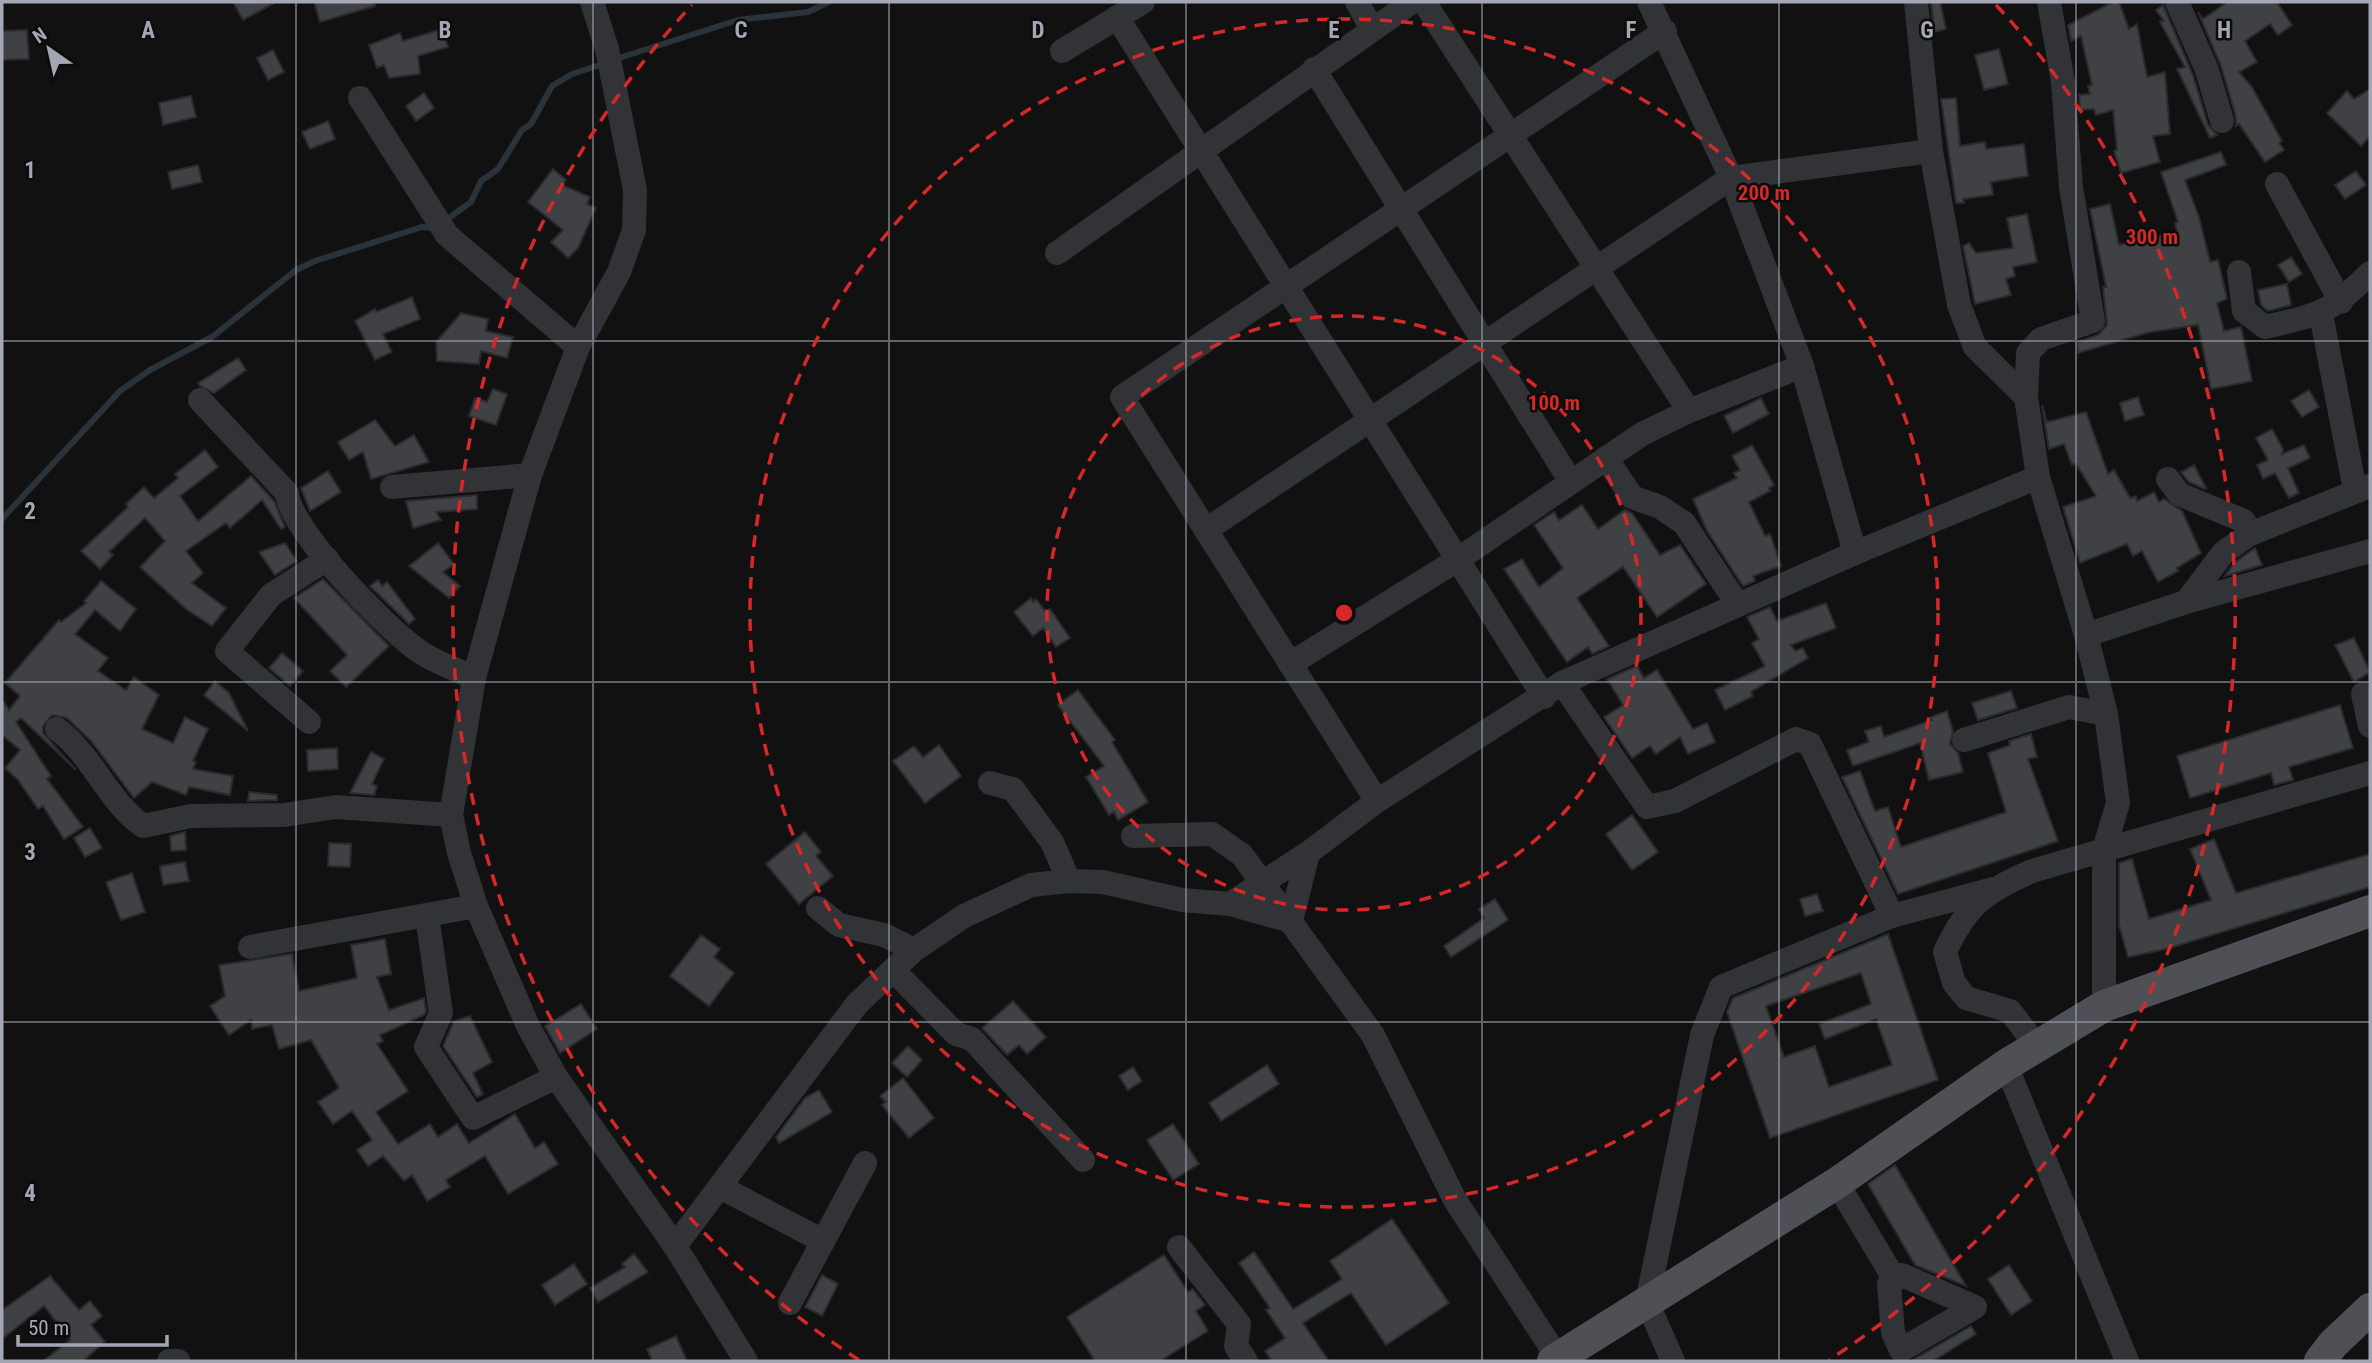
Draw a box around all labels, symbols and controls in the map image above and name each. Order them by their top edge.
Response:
north arrow [14,14,84,84]
text: A [141,17,155,44]
text: B [439,17,451,44]
text: C [734,17,748,44]
text: D [1032,17,1045,44]
text: E [1328,17,1340,44]
text: F [1626,17,1637,44]
text: G [1920,17,1934,44]
text: H [2217,17,2231,44]
text: N [29,23,51,48]
text: 1 [24,157,36,184]
text: 200 m [1738,181,1790,205]
text: 300 m [2126,225,2178,249]
text: 100 m [1528,391,1580,415]
text: 2 [24,498,36,525]
centre of rings [1332,601,1356,625]
text: 3 [24,839,36,866]
text: 4 [24,1180,36,1207]
scale bar [18,1304,166,1348]
text: 50 m [28,1316,69,1340]

